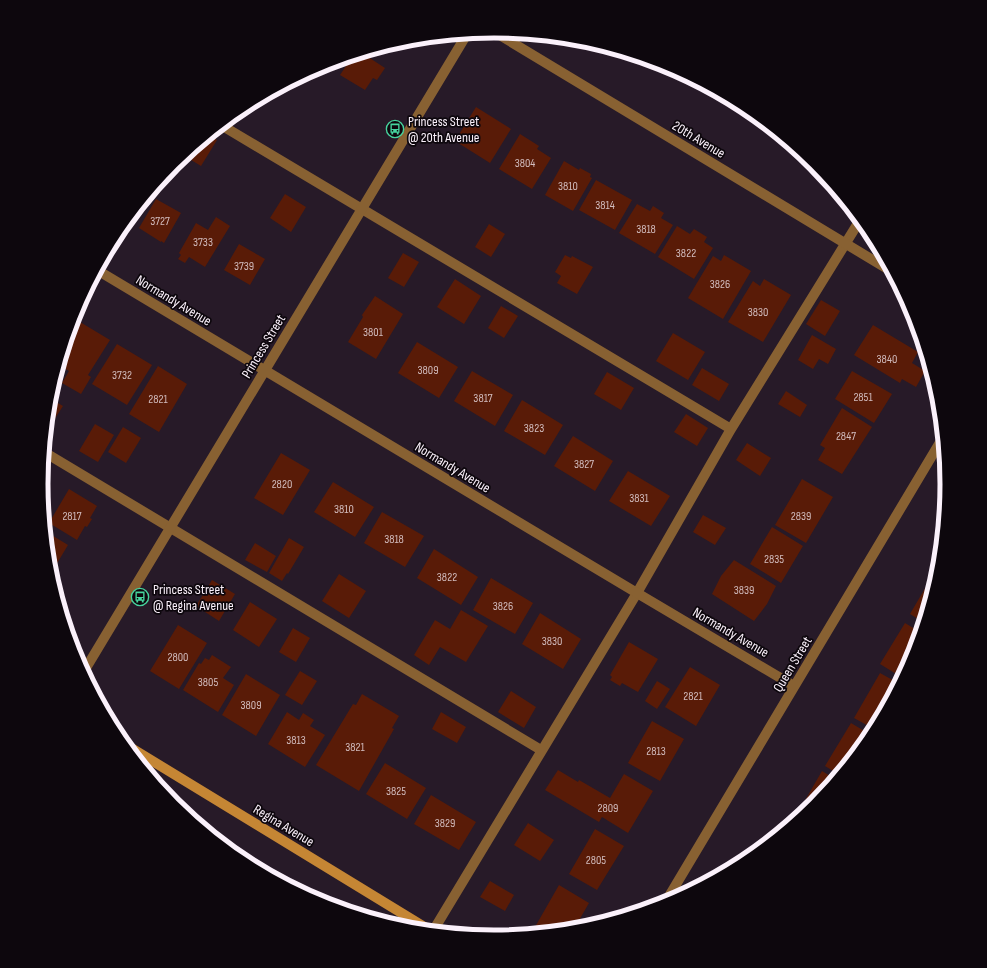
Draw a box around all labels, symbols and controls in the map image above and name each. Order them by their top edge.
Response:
place label: Princess Street @ 20th Avenue [408,113,479,146]
street label: 20th Avenue [669,117,728,162]
bus stop icon: Princess Street @ 20th Avenue [385,119,405,139]
house number: 3804 [515,156,535,171]
house number: 3810 [558,179,578,194]
house number: 3814 [595,198,615,213]
house number: 3727 [150,214,170,229]
house number: 3818 [636,222,656,237]
house number: 3733 [193,235,213,250]
house number: 3822 [676,246,696,261]
house number: 3739 [234,259,254,274]
street label: Normandy Avenue [133,271,215,330]
house number: 3826 [710,277,730,292]
house number: 3830 [748,305,768,320]
street label: Princess Street [238,311,289,381]
house number: 3801 [363,325,384,340]
house number: 3840 [877,352,897,367]
house number: 3809 [418,363,438,378]
house number: 3732 [112,368,132,383]
house number: 2851 [853,390,873,405]
house number: 3817 [473,391,493,406]
house number: 2821 [148,392,169,407]
house number: 3823 [524,421,544,436]
house number: 2847 [836,429,856,444]
street label: Normandy Avenue [412,438,494,497]
house number: 3827 [574,457,594,472]
house number: 2820 [272,477,292,492]
house number: 3831 [629,491,650,506]
house number: 3810 [334,502,354,517]
house number: 2817 [62,509,82,524]
house number: 2839 [791,509,811,524]
house number: 3818 [384,532,404,547]
house number: 2835 [764,552,784,567]
house number: 3822 [437,570,457,585]
place label: Princess Street @ Regina Avenue [153,581,234,614]
house number: 3839 [734,583,754,598]
bus stop icon: Princess Street @ Regina Avenue [130,587,150,607]
house number: 3826 [493,599,513,614]
street label: Normandy Avenue [690,604,772,661]
street label: Queen Street [769,633,816,695]
house number: 3830 [542,634,562,649]
house number: 2800 [168,650,188,665]
house number: 3805 [198,675,218,690]
house number: 2821 [683,689,704,704]
house number: 3809 [241,698,261,713]
house number: 3813 [286,733,306,748]
house number: 3821 [345,740,366,755]
house number: 2813 [646,744,666,759]
house number: 3825 [386,784,406,799]
street label: Regina Avenue [250,801,317,850]
house number: 2809 [598,801,618,816]
house number: 3829 [435,816,455,831]
house number: 2805 [586,853,606,868]

